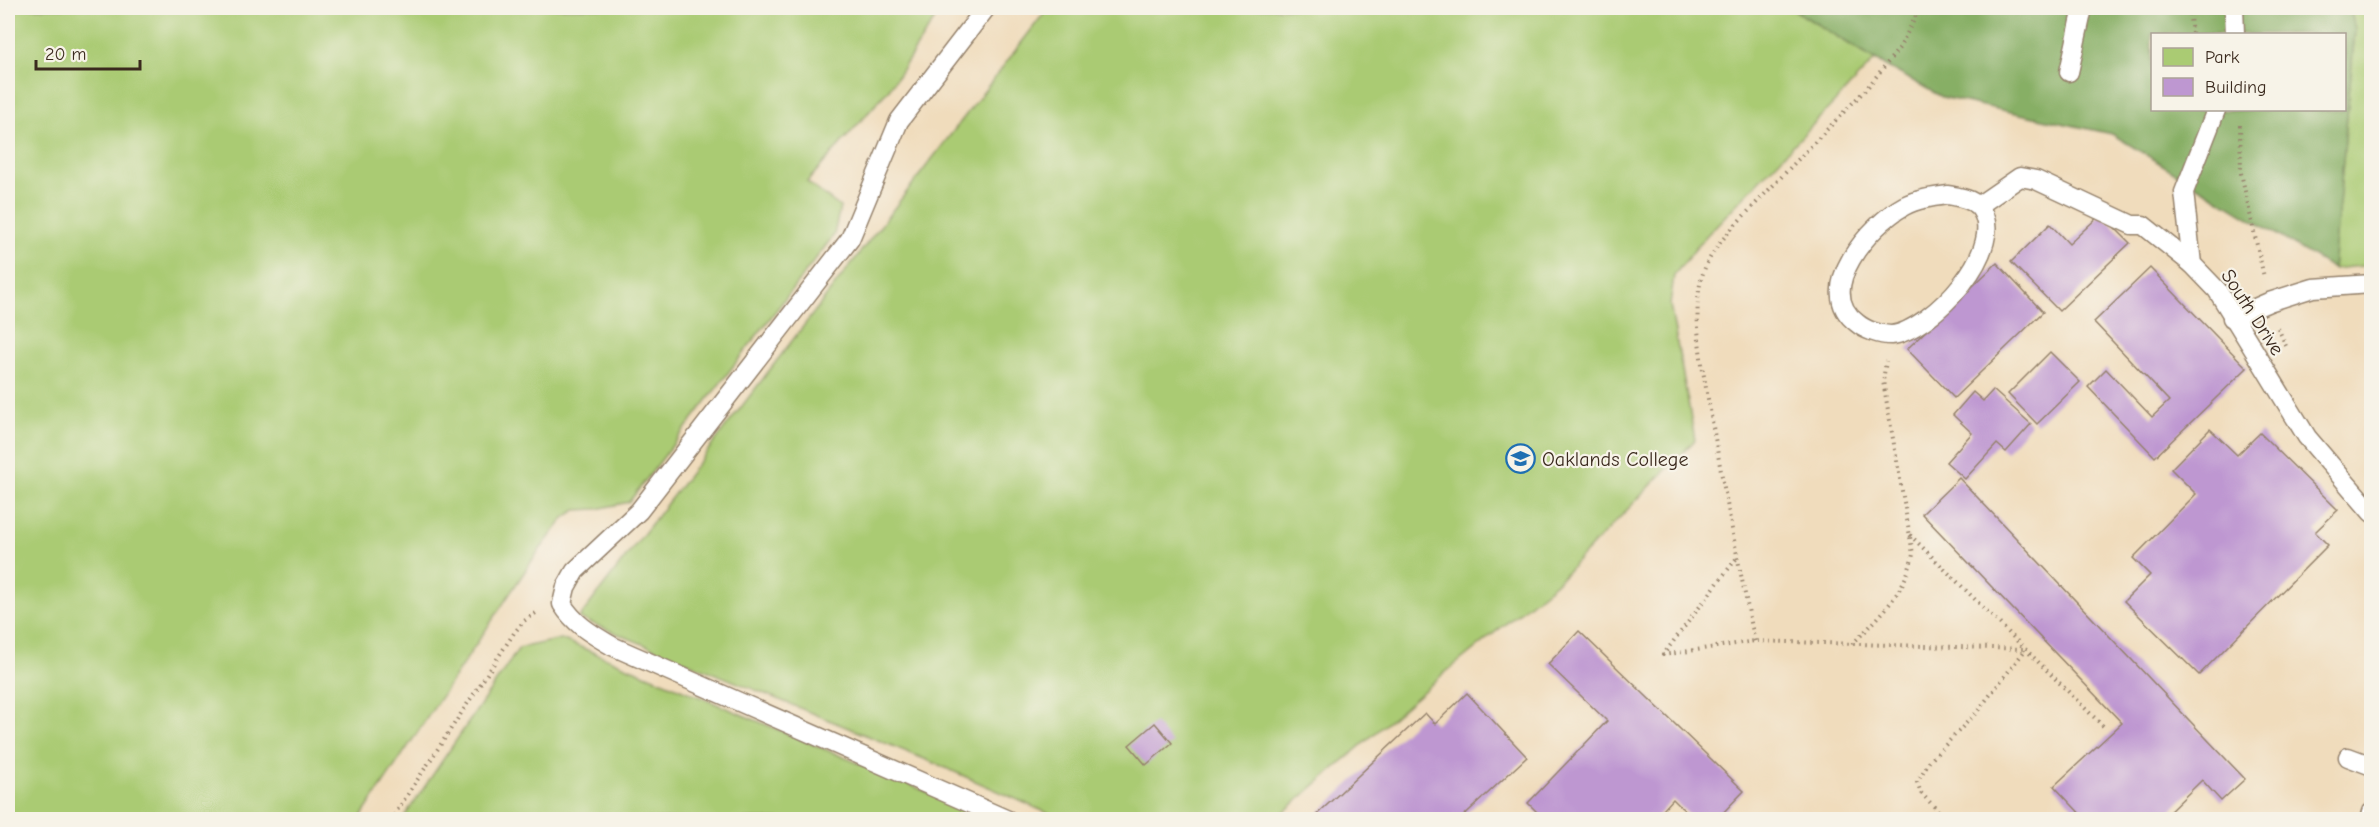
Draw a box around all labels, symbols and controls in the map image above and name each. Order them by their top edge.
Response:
scale bar [36,33,140,71]
legend [2151,33,2346,111]
text: 20 m [45,44,86,65]
text: Park [2205,47,2240,68]
text: Building [2205,77,2267,98]
street label: South Drive [2216,265,2289,360]
school or university icon: Oaklands College [1505,443,1537,475]
place label: Oaklands College [1542,448,1688,471]

